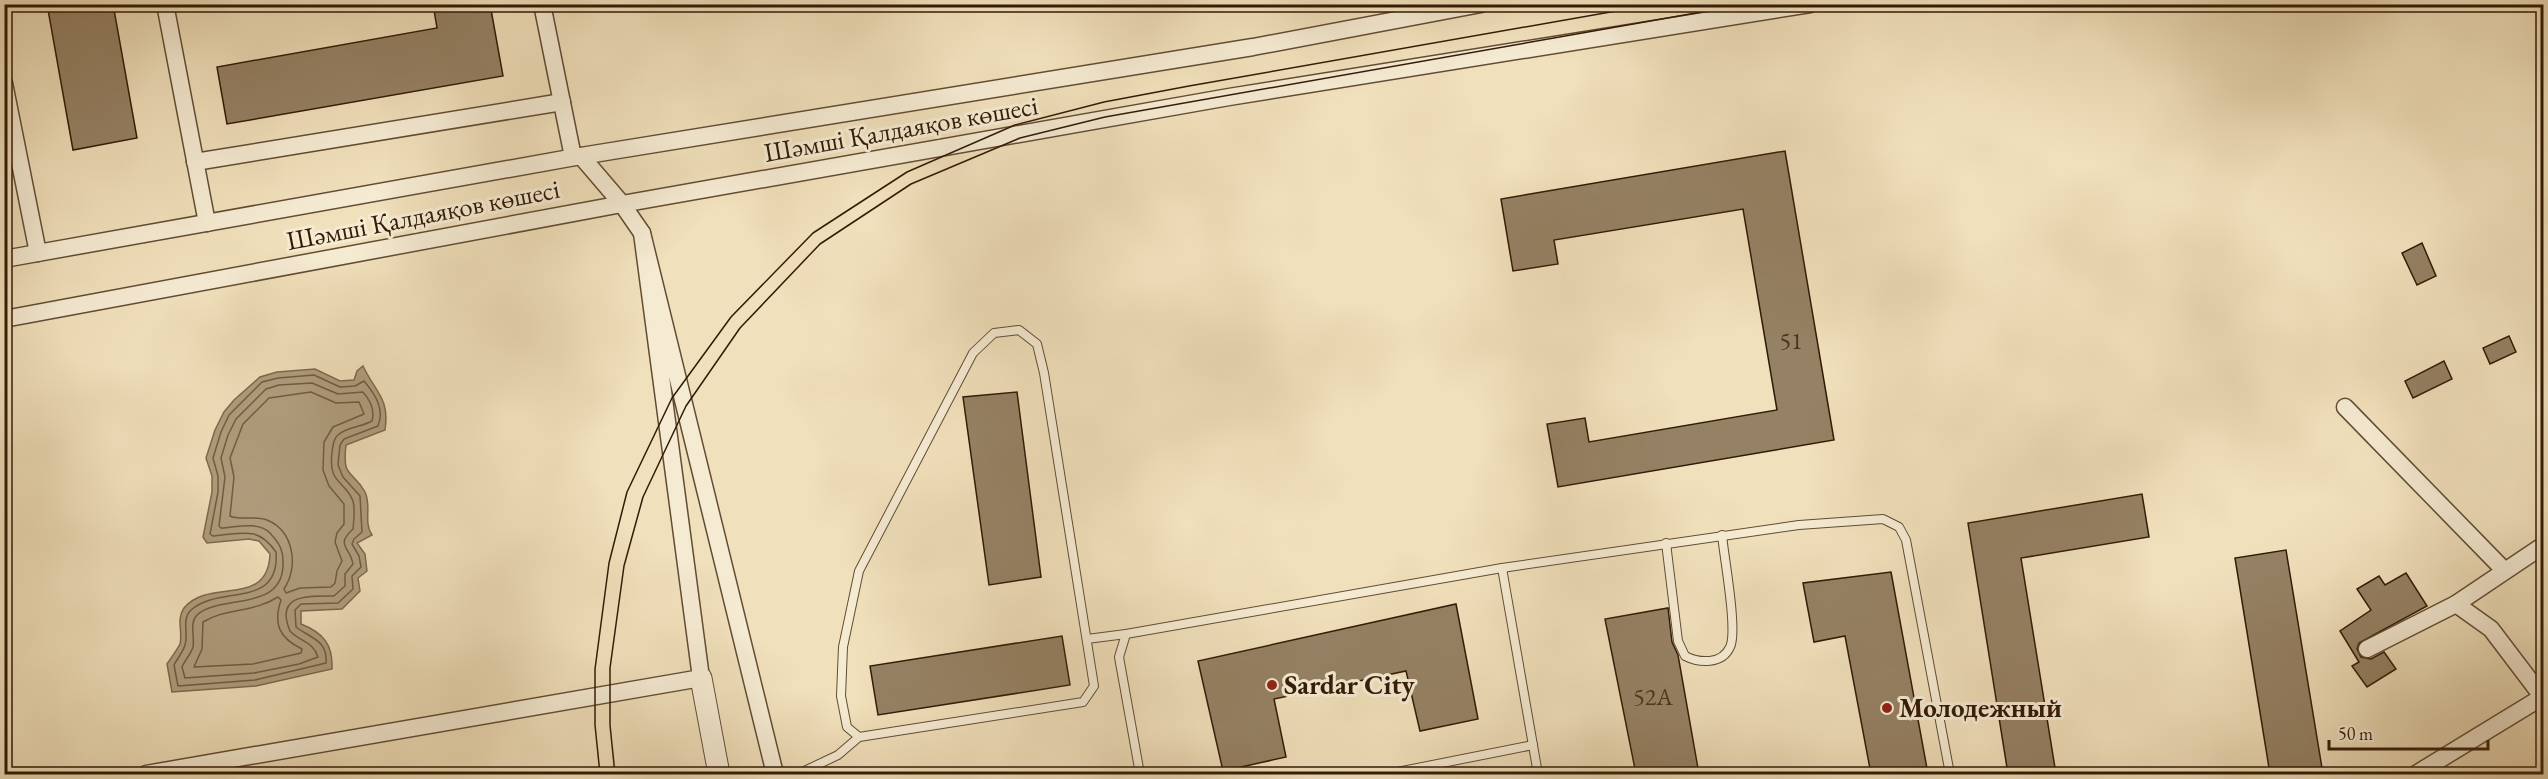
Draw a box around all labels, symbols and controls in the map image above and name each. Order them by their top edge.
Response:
street label: Шәмші Қалдаяқов көшесі [761,87,1041,170]
street label: Шәмші Қалдаяқов көшесі [283,171,563,258]
house number: 51 [1779,325,1803,356]
place label: Sardar City [1284,667,1416,702]
marker: Sardar City [1265,678,1279,692]
house number: 52А [1633,681,1673,712]
place label: Молодежный [1899,690,2062,725]
marker: Молодежный [1880,701,1894,715]
scale bar [2329,713,2488,751]
text: 50 m [2338,722,2373,745]

